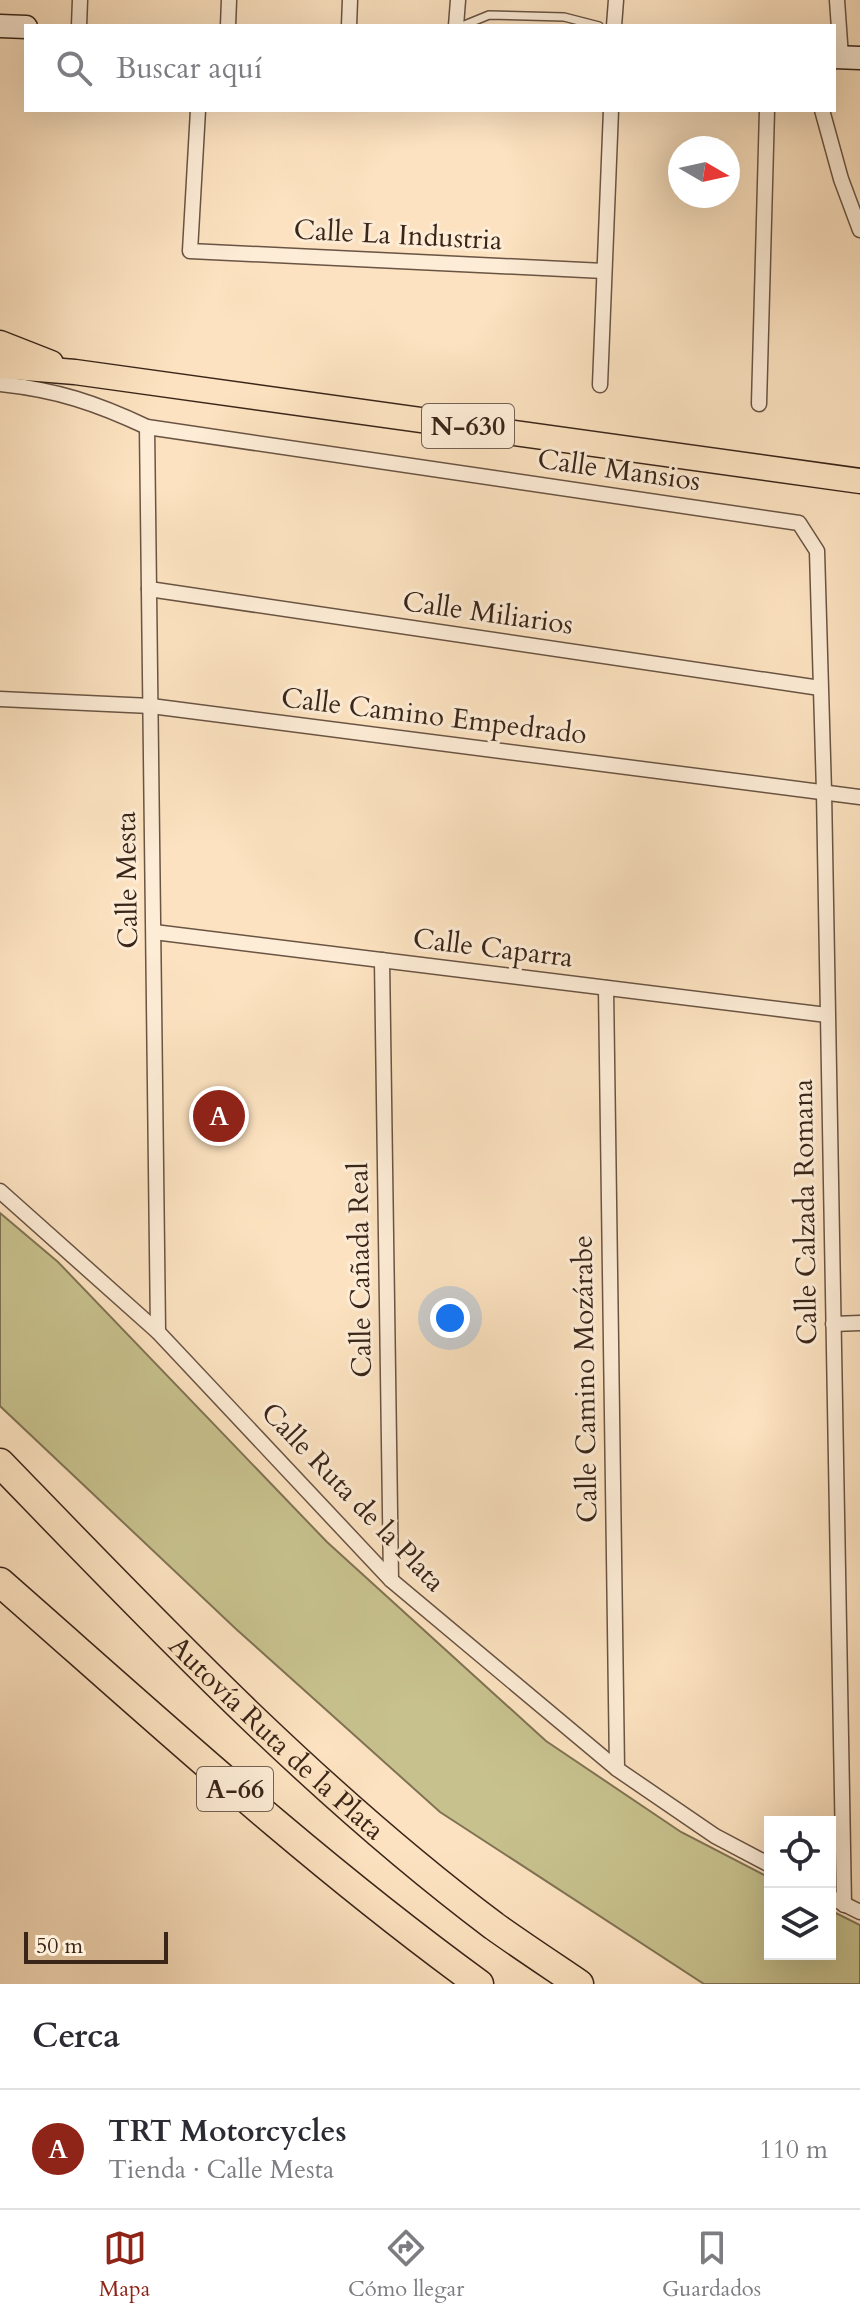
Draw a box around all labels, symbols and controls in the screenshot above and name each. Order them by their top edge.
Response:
search box [24,24,836,112]
icon: search [52,46,96,90]
text: Buscar aquí [116,48,262,89]
north arrow [668,136,740,208]
street label: Calle La Industria [293,211,503,259]
road number: N-630 [422,404,514,448]
street label: Calle Mansios [535,440,703,500]
street label: Calle Miliarios [400,582,576,644]
street label: Calle Camino Empedrado [279,678,589,754]
street label: Calle Mesta [107,811,147,949]
street label: Calle Caparra [411,919,575,977]
street label: Calle Calzada Romana [784,1079,826,1345]
pin: A [193,1086,245,1146]
street label: Calle Cañada Real [339,1162,381,1378]
street label: Calle Camino Mozárabe [563,1235,607,1523]
your location [430,1298,470,1338]
street label: Calle Ruta de la Plata [253,1394,453,1600]
street label: Autovía Ruta de la Plata [160,1627,392,1849]
road number: A-66 [197,1767,273,1811]
map controls [764,1816,836,1960]
button: locate [764,1816,836,1888]
button: layers [764,1888,836,1960]
scale bar [24,1928,168,1964]
text: 50 m [36,1931,83,1961]
text: Cerca [32,2013,120,2059]
text: TRT Motorcycles [108,2111,347,2152]
text: A [48,2132,68,2167]
text: 110 m [759,2132,828,2167]
text: Tienda · Calle Mesta [108,2152,334,2187]
tab: Mapa [99,2226,150,2304]
tab: Cómo llegar [348,2226,464,2304]
tab: Guardados [662,2226,761,2304]

